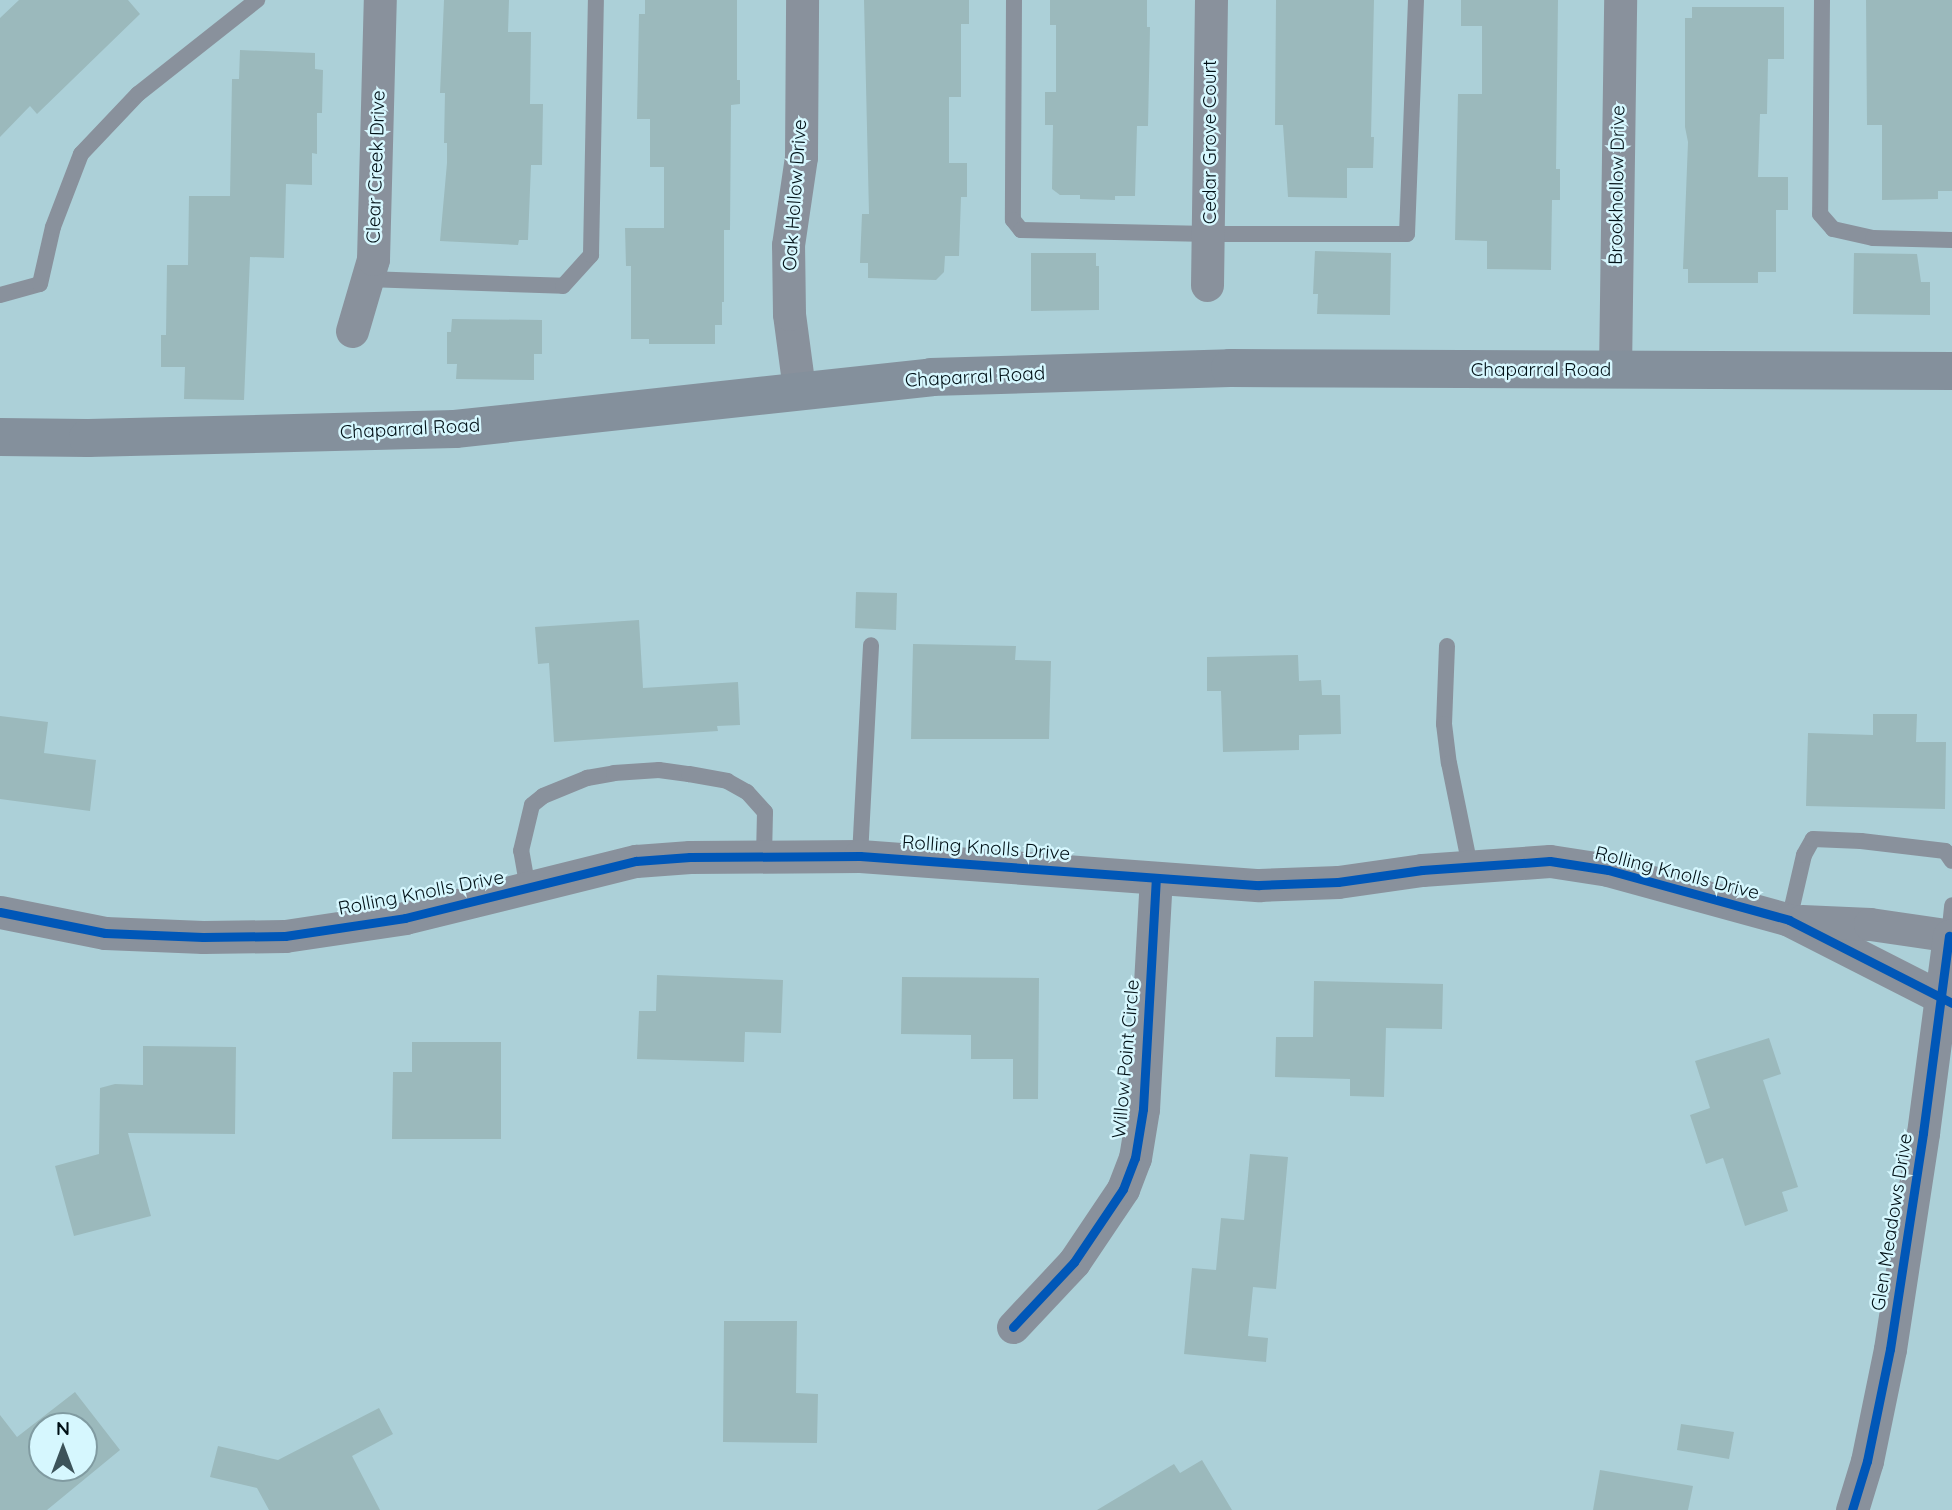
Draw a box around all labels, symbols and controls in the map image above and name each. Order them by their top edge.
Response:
street label: Cedar Grove Court [1199,60,1221,224]
street label: Clear Creek Drive [362,90,390,244]
street label: Brookhollow Drive [1604,105,1630,265]
street label: Oak Hollow Drive [778,118,812,272]
street label: Chaparral Road [1471,359,1611,381]
street label: Chaparral Road [904,362,1046,392]
street label: Chaparral Road [339,414,481,444]
street label: Rolling Knolls Drive [901,831,1071,865]
street label: Rolling Knolls Drive [1592,842,1762,904]
street label: Rolling Knolls Drive [336,866,506,920]
street label: Willow Point Circle [1108,979,1144,1139]
street label: Glen Meadows Drive [1867,1132,1917,1312]
north arrow [28,1412,98,1482]
text: N [56,1416,70,1440]

